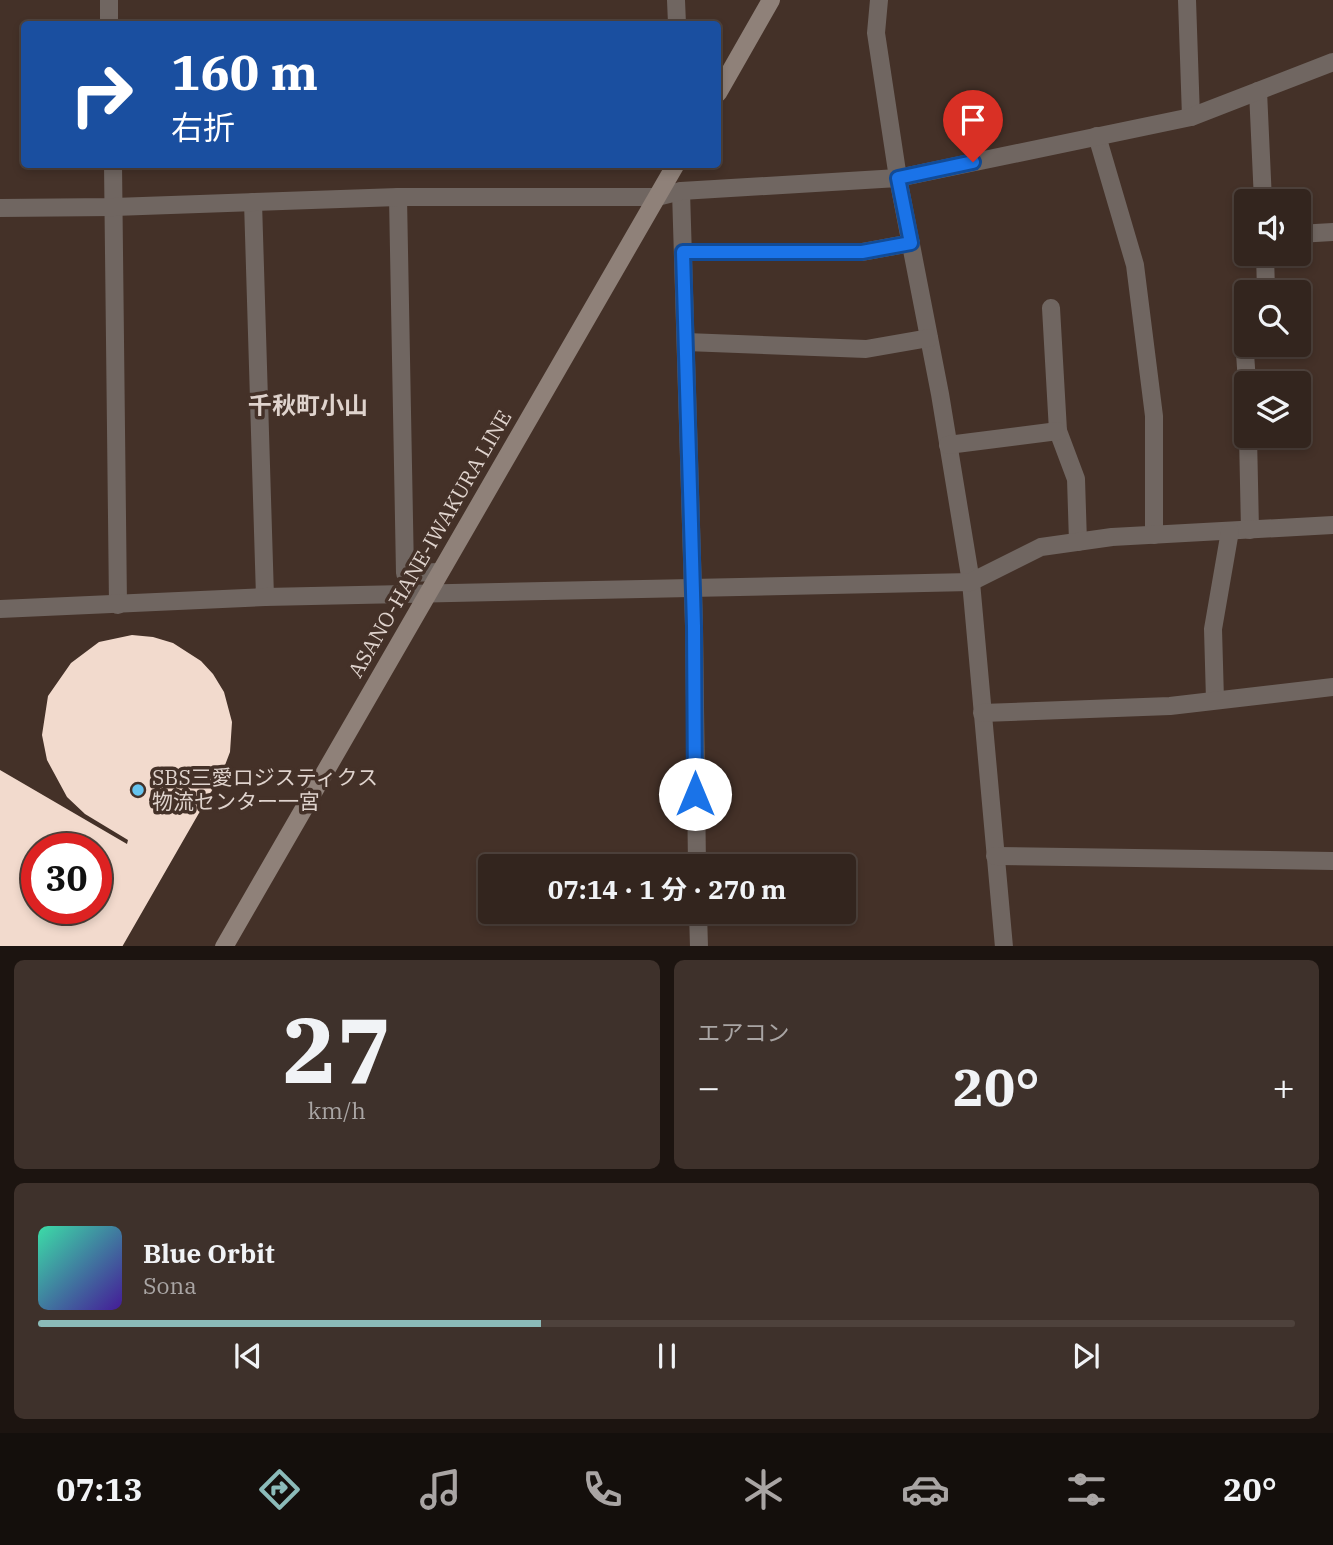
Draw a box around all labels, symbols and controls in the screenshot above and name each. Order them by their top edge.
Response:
text: 160 m [171,40,318,103]
icon: right [56,49,147,140]
pin [943,90,1003,162]
icon: arrive [954,101,992,139]
text: 右折 [171,106,235,148]
map controls [1234,189,1311,448]
button: sound [1234,189,1311,266]
button: search [1234,280,1311,357]
button: layers [1234,371,1311,448]
district label: 千秋町小山 [248,389,368,421]
street label: ASANO-HANE-IWAKURA LINE [341,405,517,682]
position arrow [658,757,732,831]
place label: SBS三愛ロジスティクス 物流センター一宮 [152,763,378,815]
marker: SBS三愛ロジスティクス 物流センター一宮 [130,782,146,798]
speed limit sign: 30 [21,833,112,924]
text: 07:14 · 1 分 · 270 m [548,872,786,906]
text: 27 [282,990,391,1108]
text: エアコン [698,1017,790,1047]
text: 20° [953,1053,1040,1120]
text: − [698,1062,720,1111]
text: + [1272,1062,1295,1111]
text: km/h [308,1095,366,1125]
text: Blue Orbit [143,1236,275,1270]
text: Sona [143,1270,197,1300]
icon: previous [229,1337,267,1375]
icon: pause [648,1337,686,1375]
icon: next [1067,1337,1105,1375]
icon: directions [255,1465,304,1514]
icon: music [416,1465,465,1514]
icon: phone [578,1465,627,1514]
icon: climate [739,1465,788,1514]
icon: car [901,1465,950,1514]
icon: filters [1062,1465,1111,1514]
text: 07:13 [56,1468,143,1510]
text: 20° [1223,1468,1277,1510]

